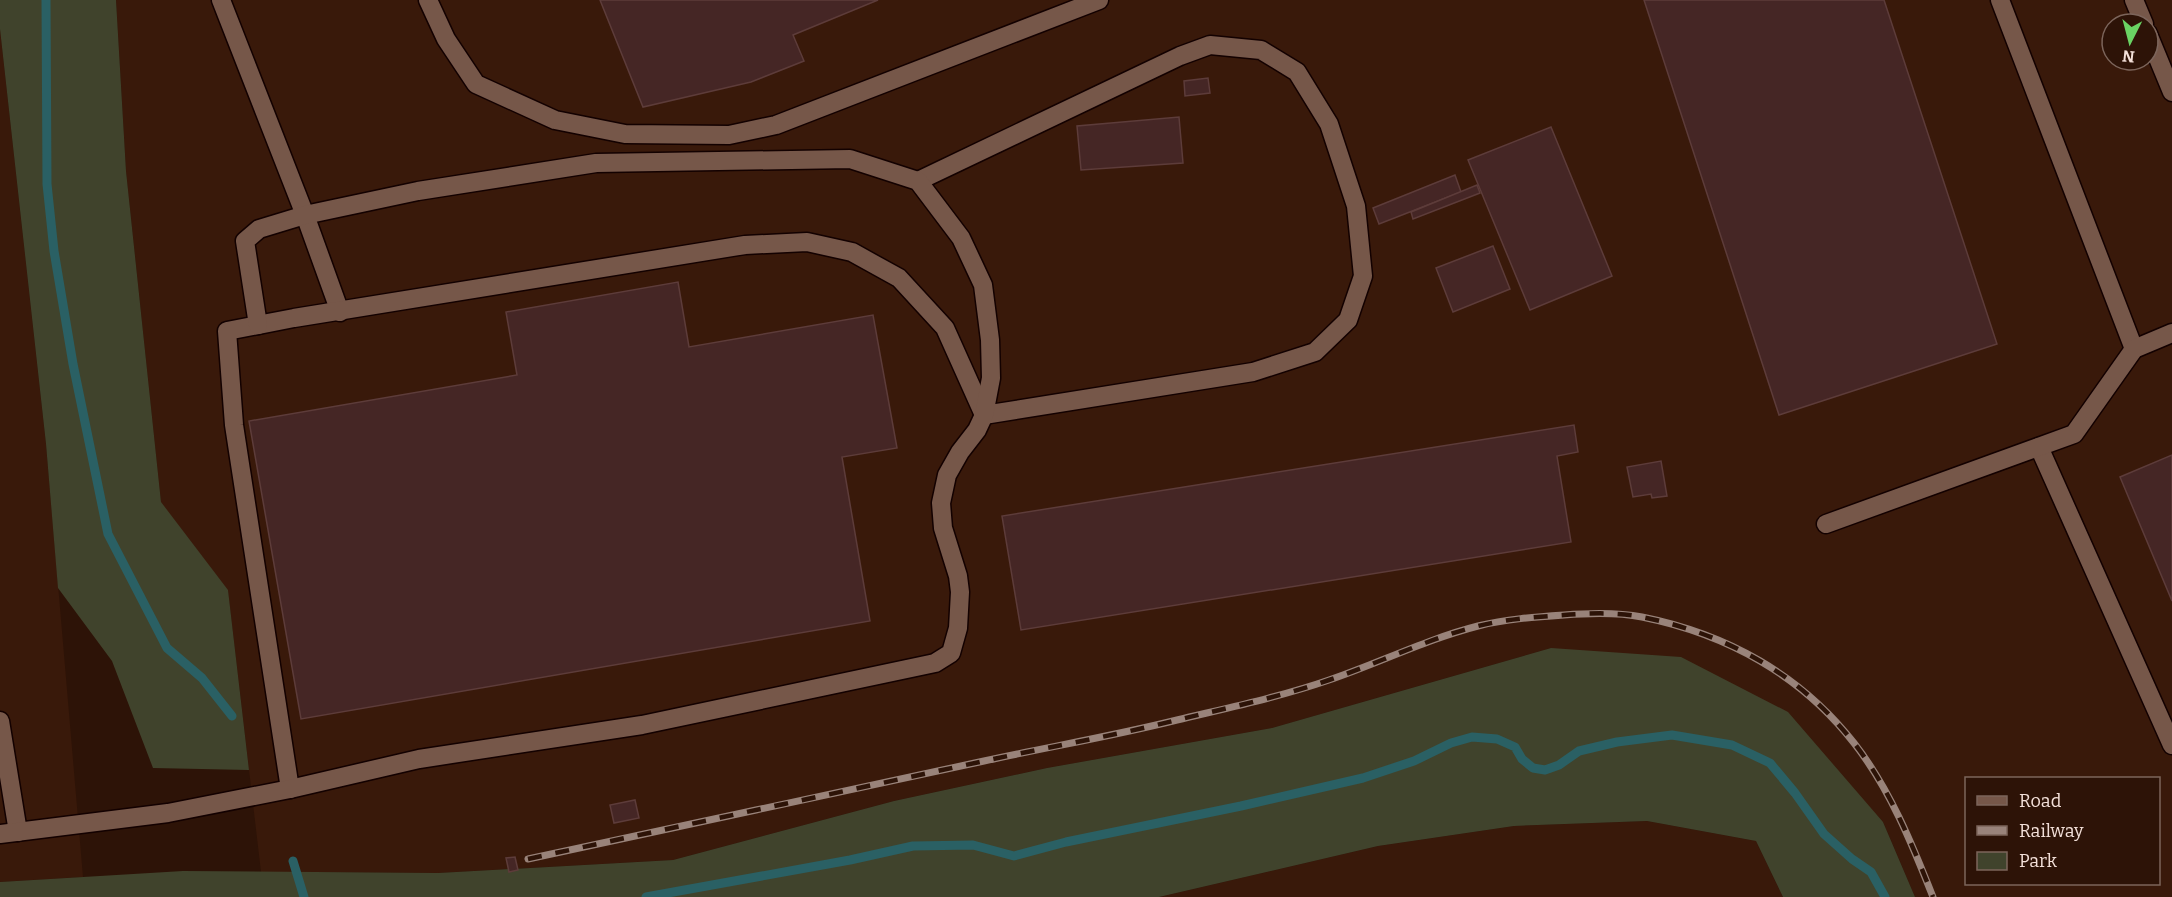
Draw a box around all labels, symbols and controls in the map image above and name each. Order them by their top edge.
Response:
north arrow [2100,12,2160,72]
text: N [2121,46,2136,67]
legend [1965,777,2160,885]
text: Road [2019,790,2062,812]
text: Railway [2019,820,2084,842]
text: Park [2019,850,2058,872]

